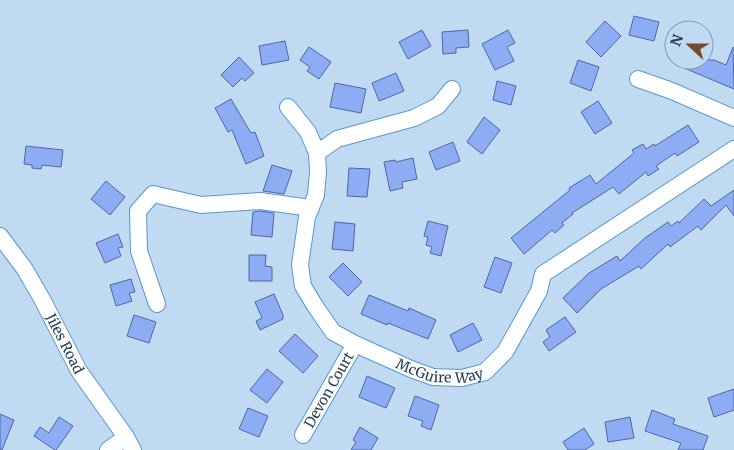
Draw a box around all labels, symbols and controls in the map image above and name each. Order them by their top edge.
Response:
north arrow [664,20,714,70]
text: N [666,32,687,49]
street label: Jiles Road [42,310,88,377]
street label: Devon Court [300,348,358,431]
street label: McGuire Way [393,354,486,387]

